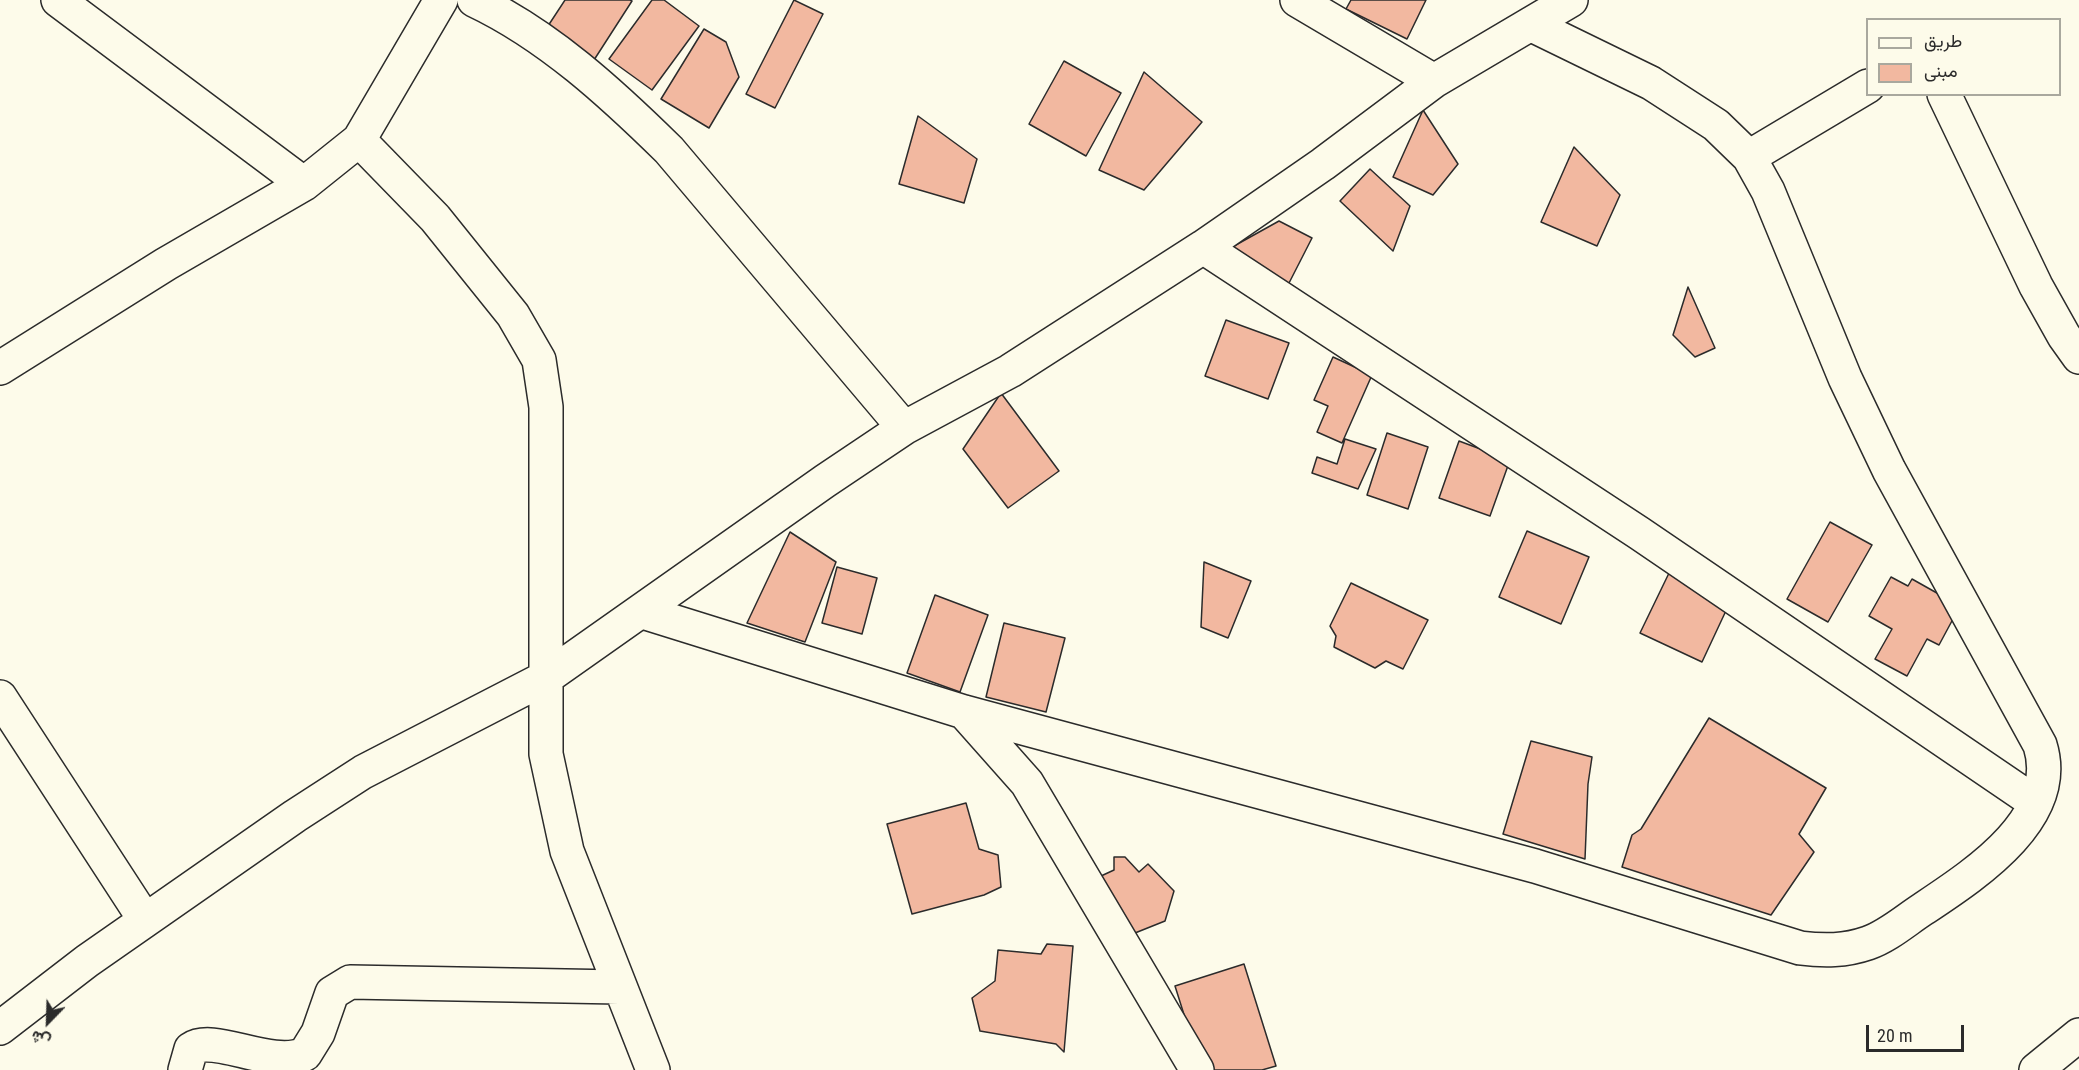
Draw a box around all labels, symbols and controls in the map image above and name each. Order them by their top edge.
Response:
legend [1866,18,2061,96]
text: طريق [1924,30,1962,51]
text: مبنى [1924,60,1958,81]
north arrow [18,992,78,1052]
scale bar [1869,1013,1966,1051]
text: 20 m [1877,1025,1912,1046]
text: ش [28,1027,53,1052]

